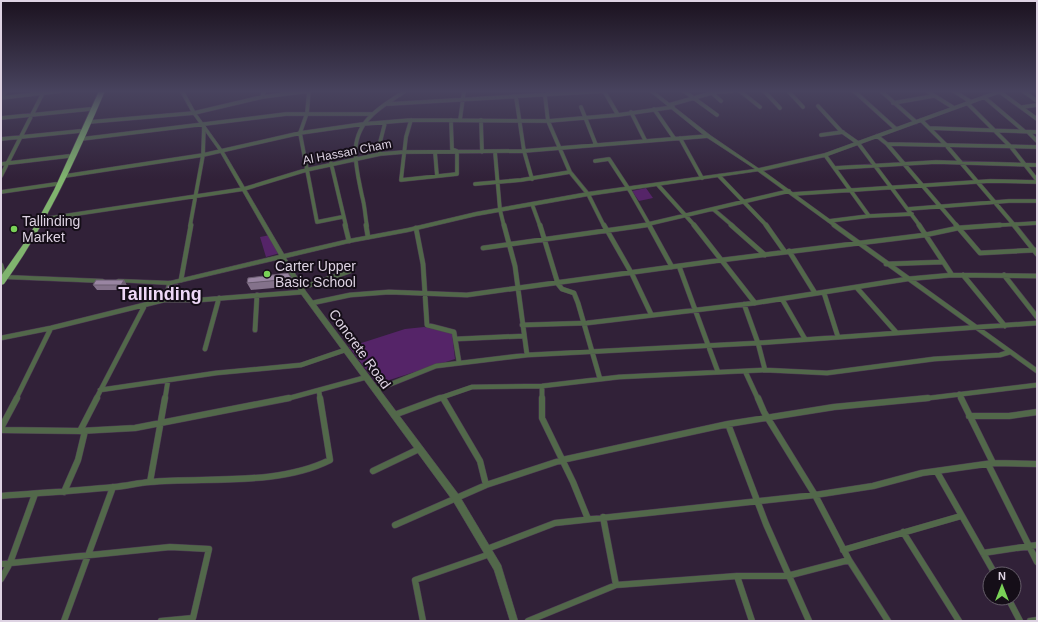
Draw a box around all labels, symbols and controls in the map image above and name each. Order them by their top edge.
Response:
street label: Al Hassan Cham [301,137,393,167]
place label: Tallinding Market [22,213,80,245]
marker: Tallinding Market [9,224,19,234]
place label: Carter Upper Basic School [275,258,356,290]
marker: Carter Upper Basic School [262,269,272,279]
district label: Tallinding [118,284,202,304]
street label: Concrete Road [326,306,394,392]
north arrow [982,566,1022,606]
text: N [998,570,1006,582]

